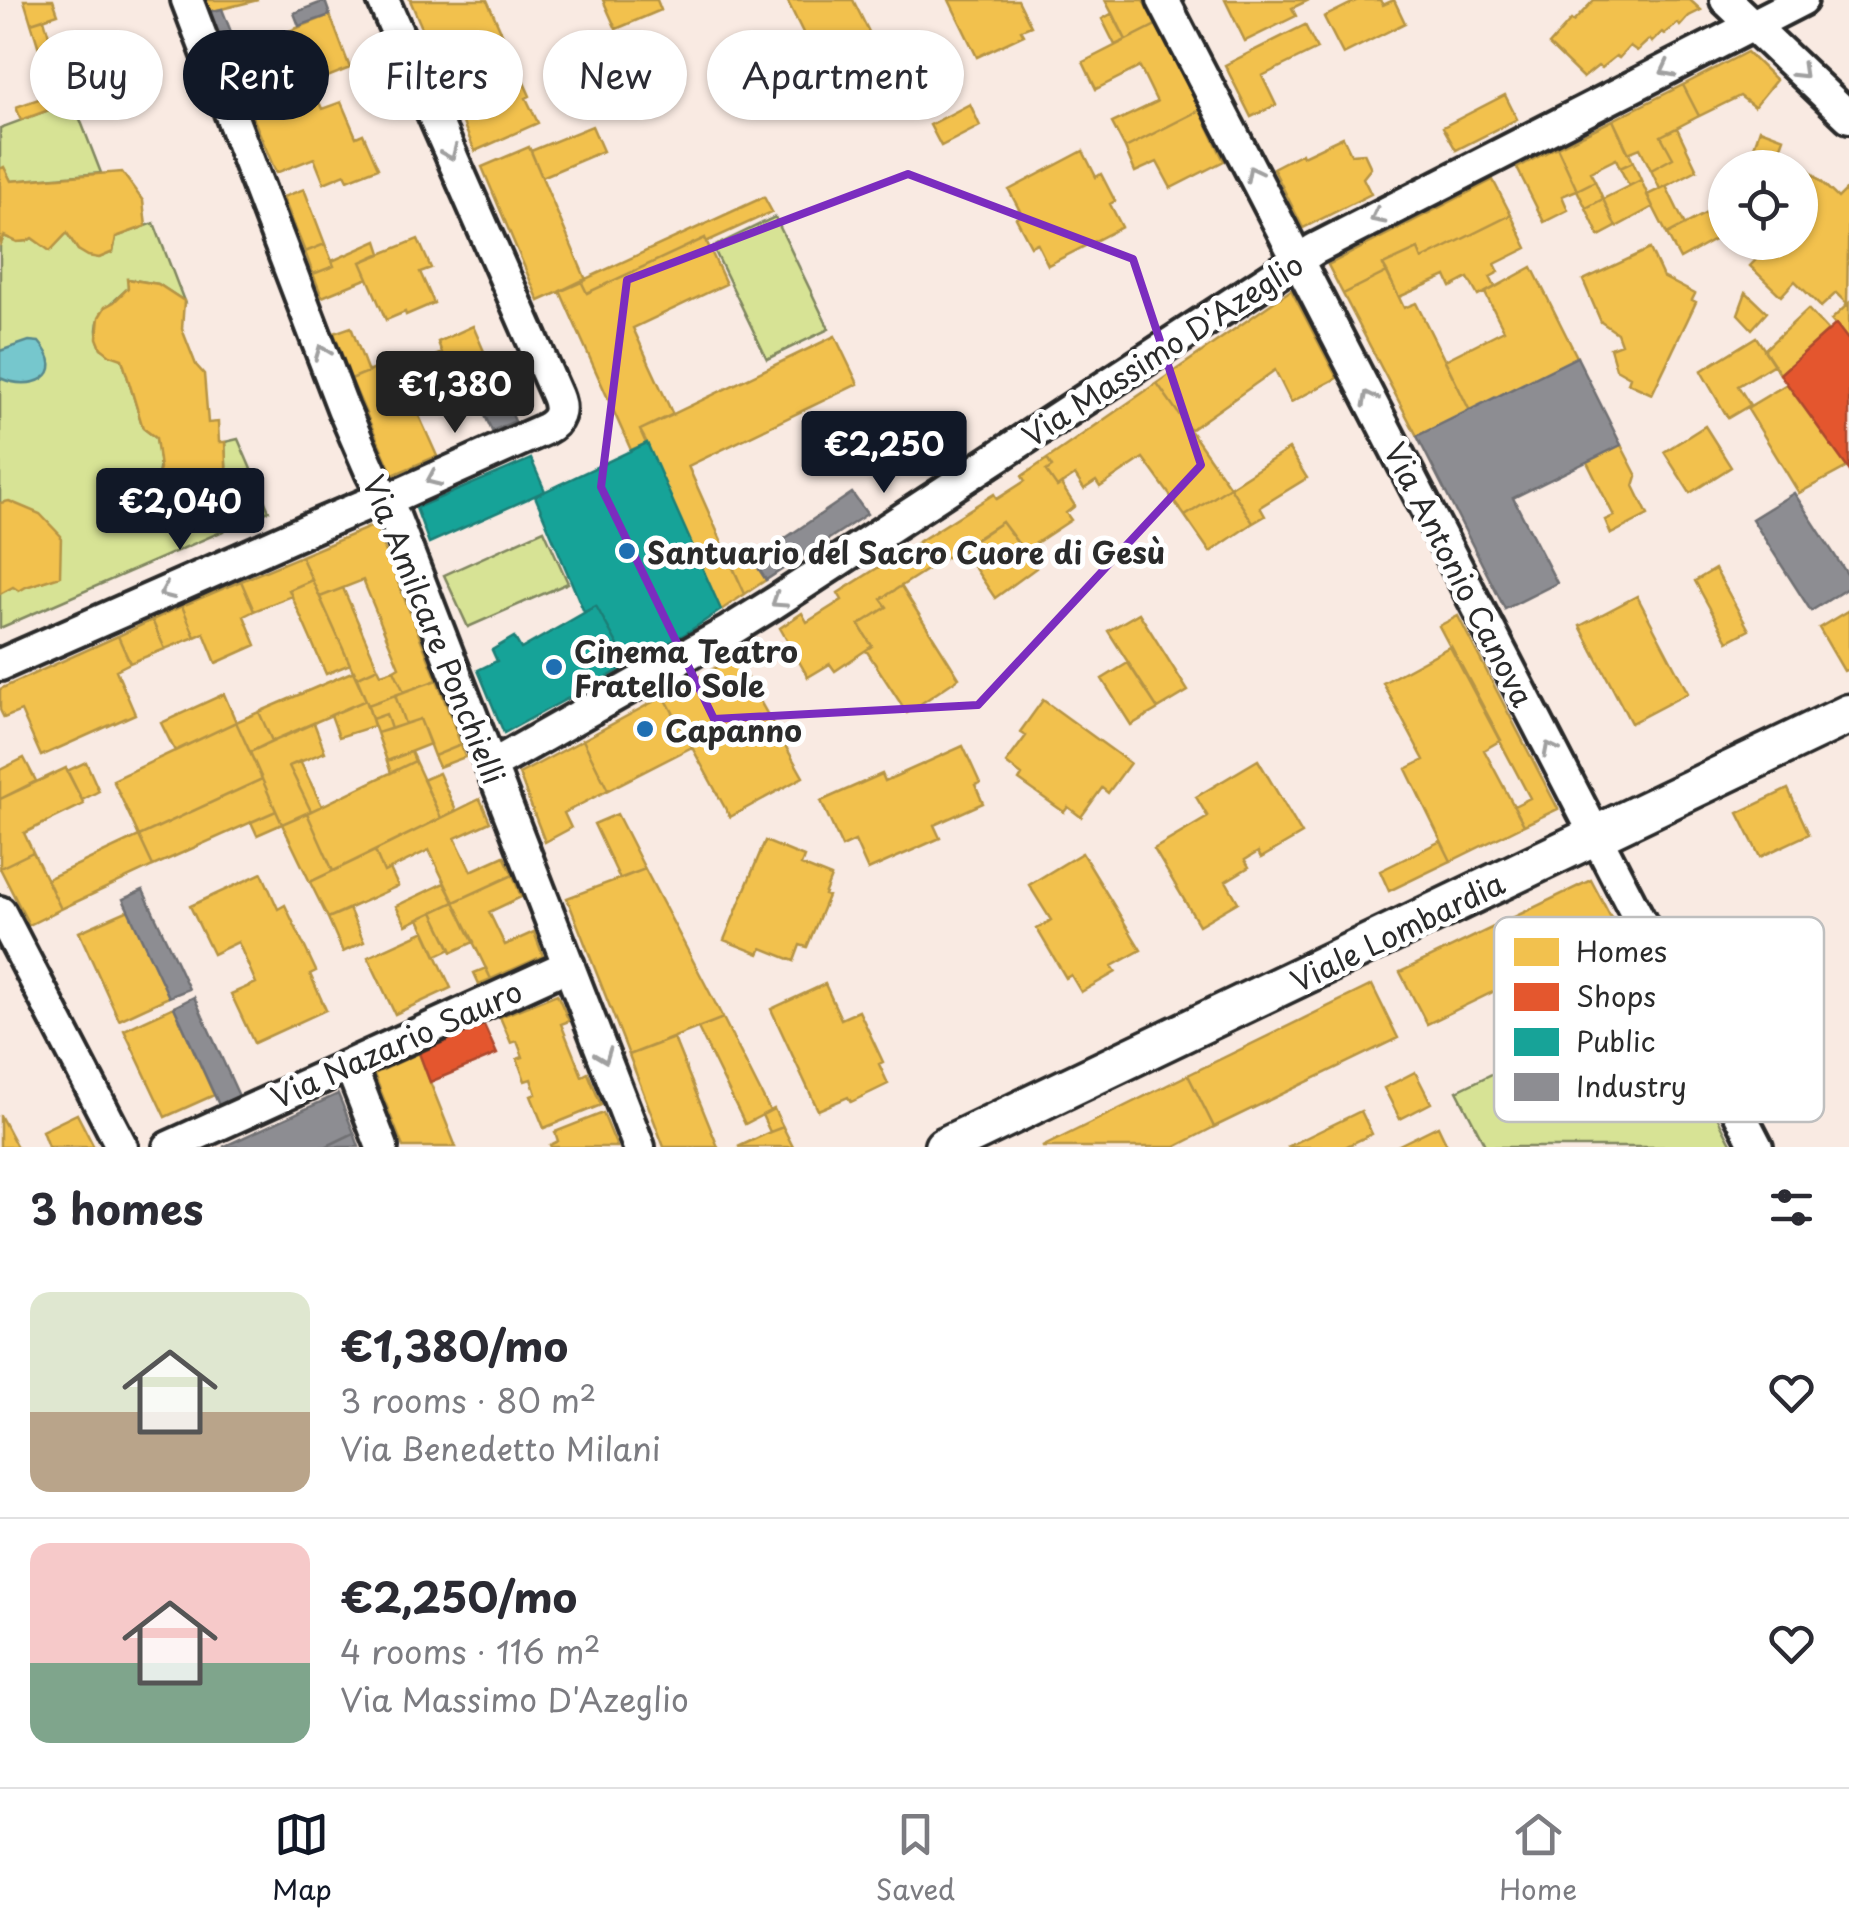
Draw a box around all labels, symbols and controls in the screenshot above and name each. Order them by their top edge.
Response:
chip: Buy [30,30,163,120]
chip: Rent [183,30,329,120]
chip: Filters [349,30,523,120]
chip: New [543,30,687,120]
chip: Apartment [707,30,964,120]
one-way arrow [1659,58,1677,77]
one-way arrow [1789,60,1808,78]
one-way arrow [438,143,458,161]
map controls [1708,150,1818,260]
button: locate [1708,150,1818,260]
one-way arrow [1246,166,1265,184]
one-way arrow [1370,205,1388,224]
street label: Via Massimo D'Azeglio [1013,241,1311,457]
one-way arrow [313,344,333,361]
pin: €1,380 [374,351,536,436]
text: €1,380 [398,359,512,407]
one-way arrow [1362,391,1381,409]
pin: €2,250 [803,411,965,496]
text: €2,250 [824,419,944,467]
street label: Via Antonio Canova [1374,434,1547,715]
one-way arrow [425,467,443,487]
pin: €2,040 [99,468,261,553]
street label: Via Amilcare Ponchielli [352,468,518,790]
text: €2,040 [118,476,242,524]
place label: Santuario del Sacro Cuore di Gesù [647,529,1165,574]
marker: Santuario del Sacro Cuore di Gesù [616,540,638,562]
one-way arrow [158,580,176,600]
one-way arrow [770,588,788,607]
place label: Cinema Teatro Fratello Sole [574,628,798,707]
marker: Cinema Teatro Fratello Sole [543,656,565,678]
place label: Capanno [665,707,802,752]
marker: Capanno [634,718,656,740]
one-way arrow [1543,742,1562,760]
street label: Viale Lombardia [1282,860,1512,1002]
legend [1494,917,1824,1122]
text: Homes [1576,929,1667,972]
street label: Via Nazario Sauro [263,967,529,1119]
text: Shops [1576,974,1656,1017]
text: Public [1576,1019,1655,1062]
one-way arrow [592,1046,612,1064]
text: Industry [1576,1064,1687,1107]
text: 3 homes [30,1176,203,1239]
icon: filters [1764,1180,1819,1235]
text: €1,380/mo [340,1313,568,1376]
icon: home [110,1332,230,1452]
icon: heart [1764,1365,1819,1420]
text: 3 rooms · 80 m² [340,1376,596,1424]
text: Via Benedetto Milani [340,1424,661,1472]
text: €2,250/mo [340,1564,577,1627]
icon: home [110,1583,230,1703]
icon: heart [1764,1616,1819,1671]
text: 4 rooms · 116 m² [340,1627,601,1675]
text: Via Massimo D'Azeglio [340,1675,689,1723]
tab: Map [272,1807,332,1910]
tab: Saved [876,1807,955,1910]
tab: Home [1499,1807,1577,1910]

